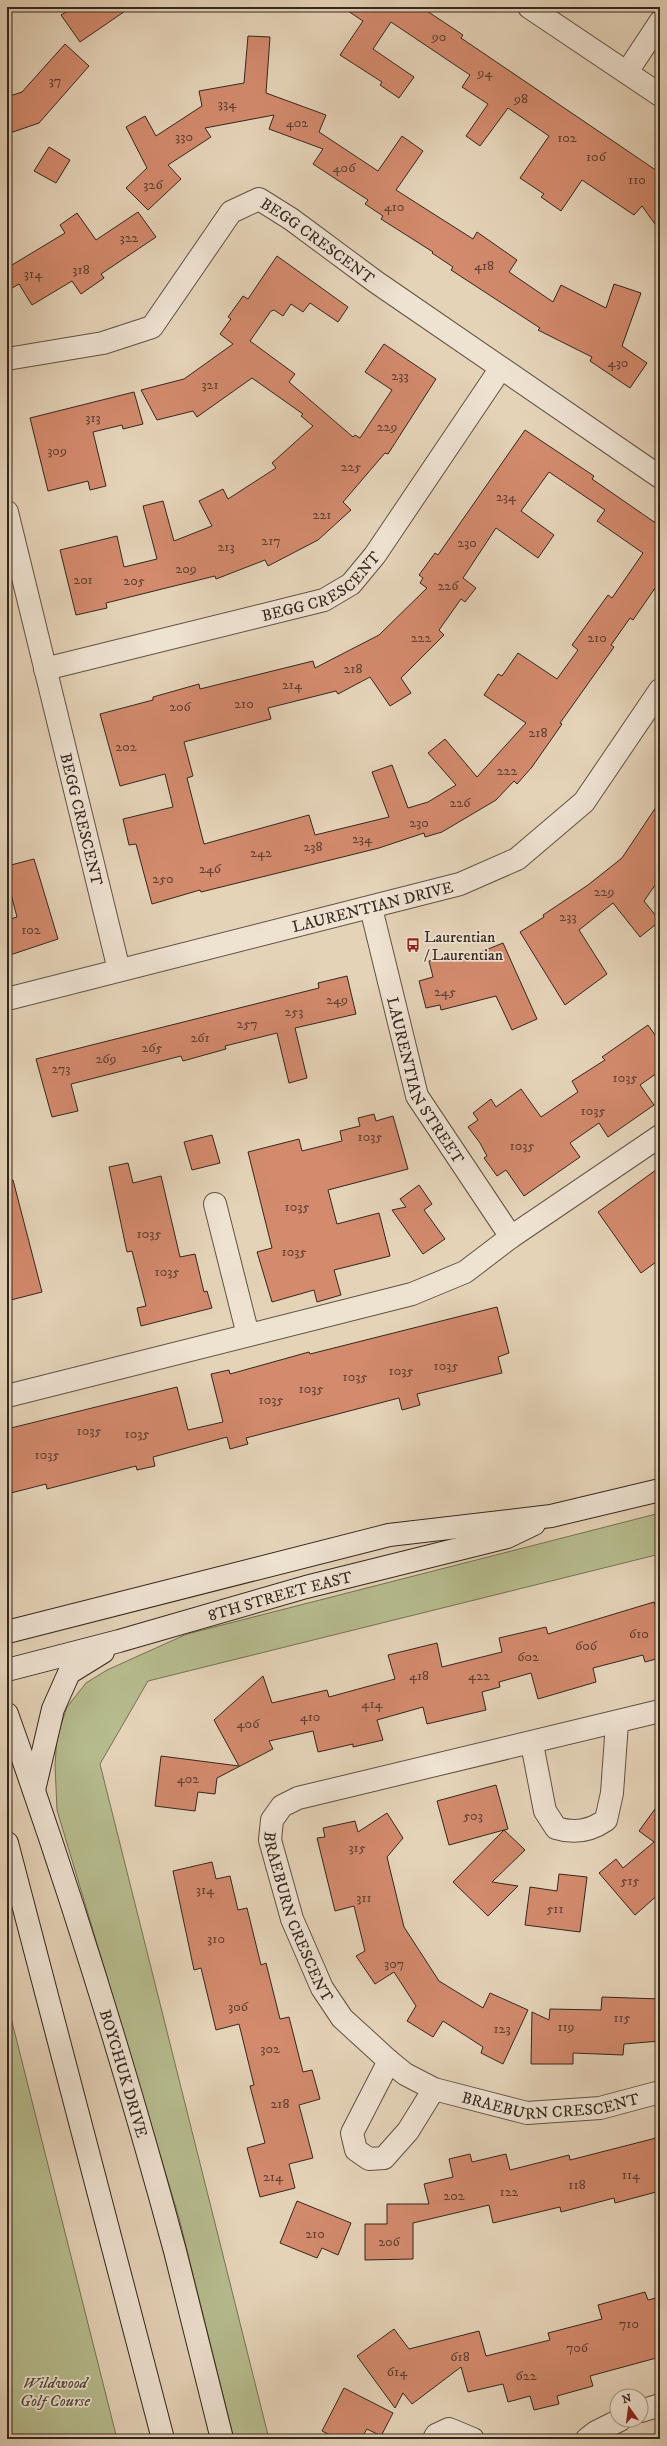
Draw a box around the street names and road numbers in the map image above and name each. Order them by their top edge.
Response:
street label: BEGG CRESCENT [257,193,378,288]
street label: BEGG CRESCENT [260,547,385,626]
street label: BEGG CRESCENT [55,751,107,887]
street label: LAURENTIAN DRIVE [290,877,455,937]
street label: LAURENTIAN STREET [382,995,468,1168]
street label: 8TH STREET EAST [206,1567,354,1626]
street label: BRAEBURN CRESCENT [259,1830,337,2006]
street label: BOYCHUK DRIVE [95,2007,152,2140]
street label: BRAEBURN CRESCENT [460,2088,642,2124]

